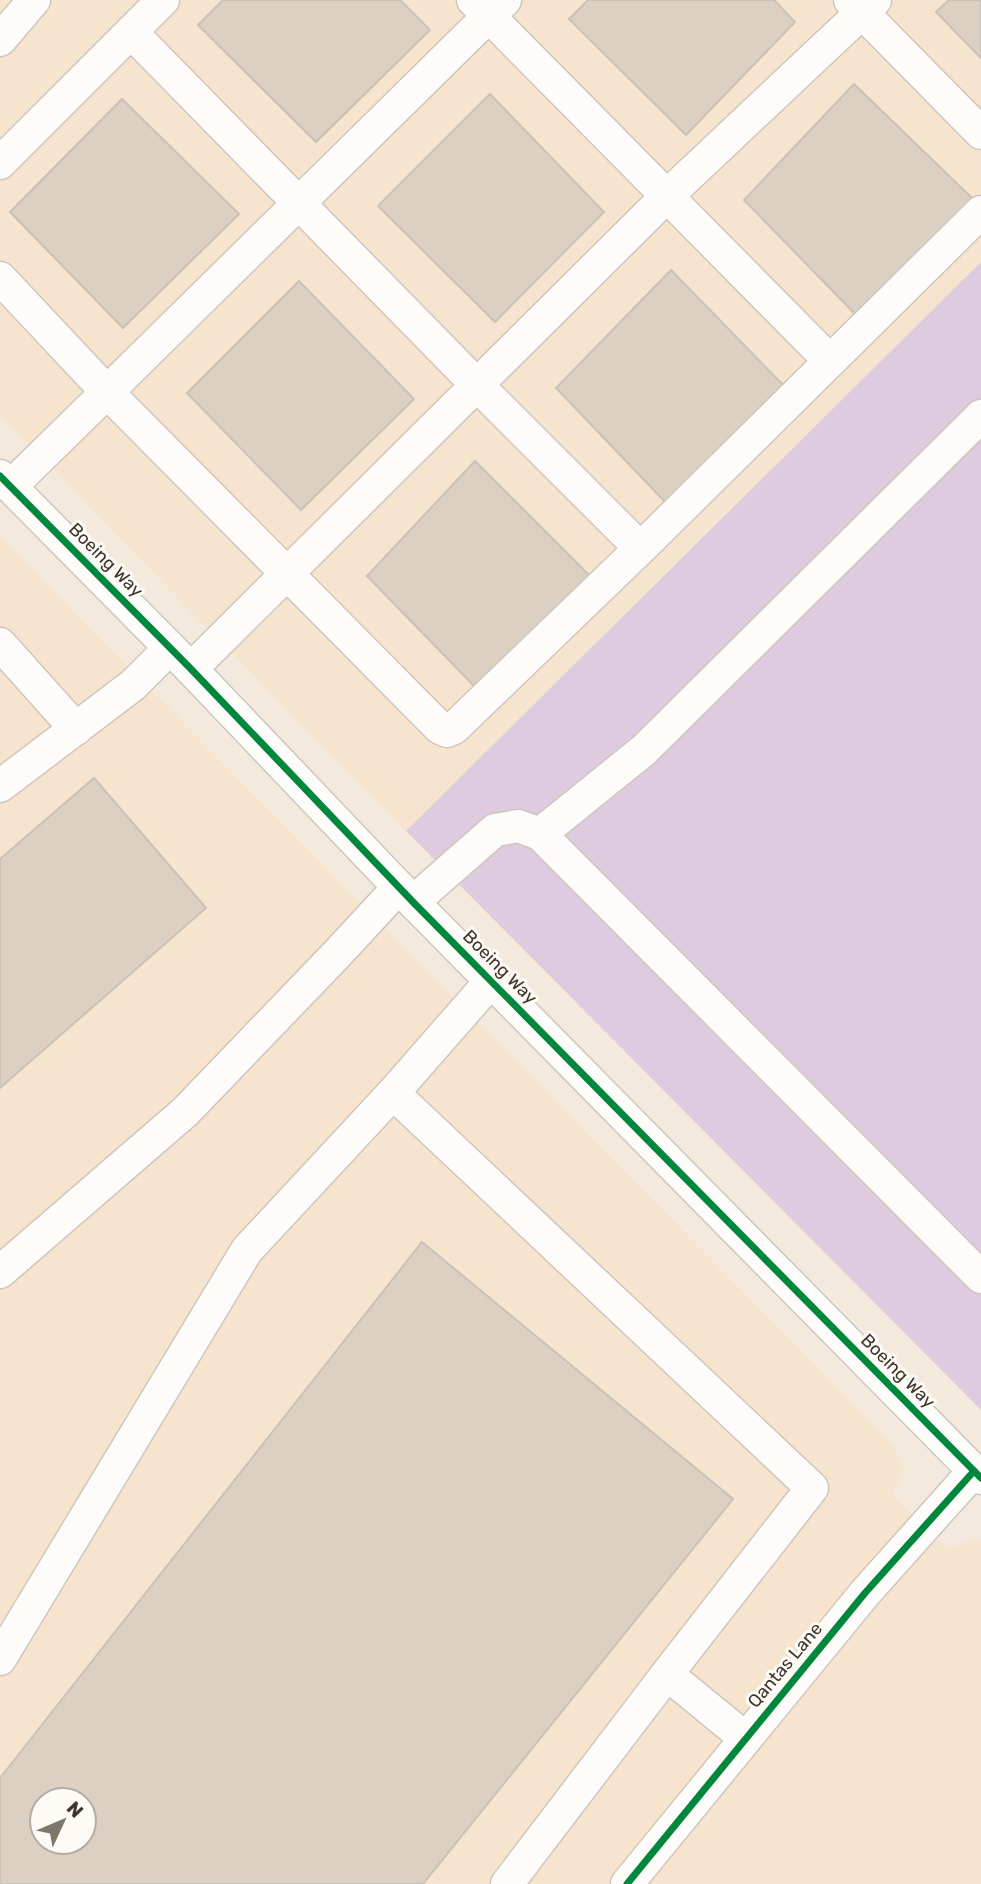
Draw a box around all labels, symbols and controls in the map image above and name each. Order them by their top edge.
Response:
street label: Boeing Way [64,518,148,602]
street label: Boeing Way [458,925,542,1009]
street label: Boeing Way [856,1329,940,1413]
street label: Qantas Lane [743,1618,827,1712]
north arrow [28,1786,98,1856]
text: N [62,1797,88,1822]

